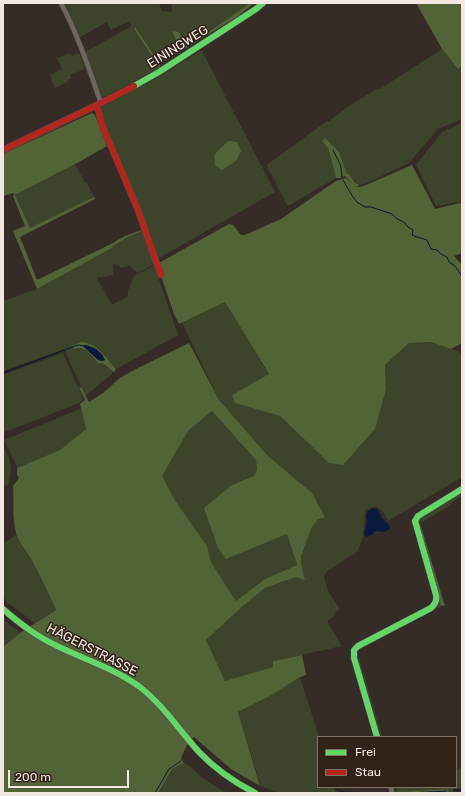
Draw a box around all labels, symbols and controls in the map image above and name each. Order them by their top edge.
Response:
street label: EININGWEG [145,22,211,72]
street label: HÄGERSTRASSE [44,620,140,680]
legend [317,736,457,788]
text: Frei [355,745,376,759]
scale bar [10,762,131,788]
text: Stau [355,765,381,779]
text: 200 m [15,770,51,784]

